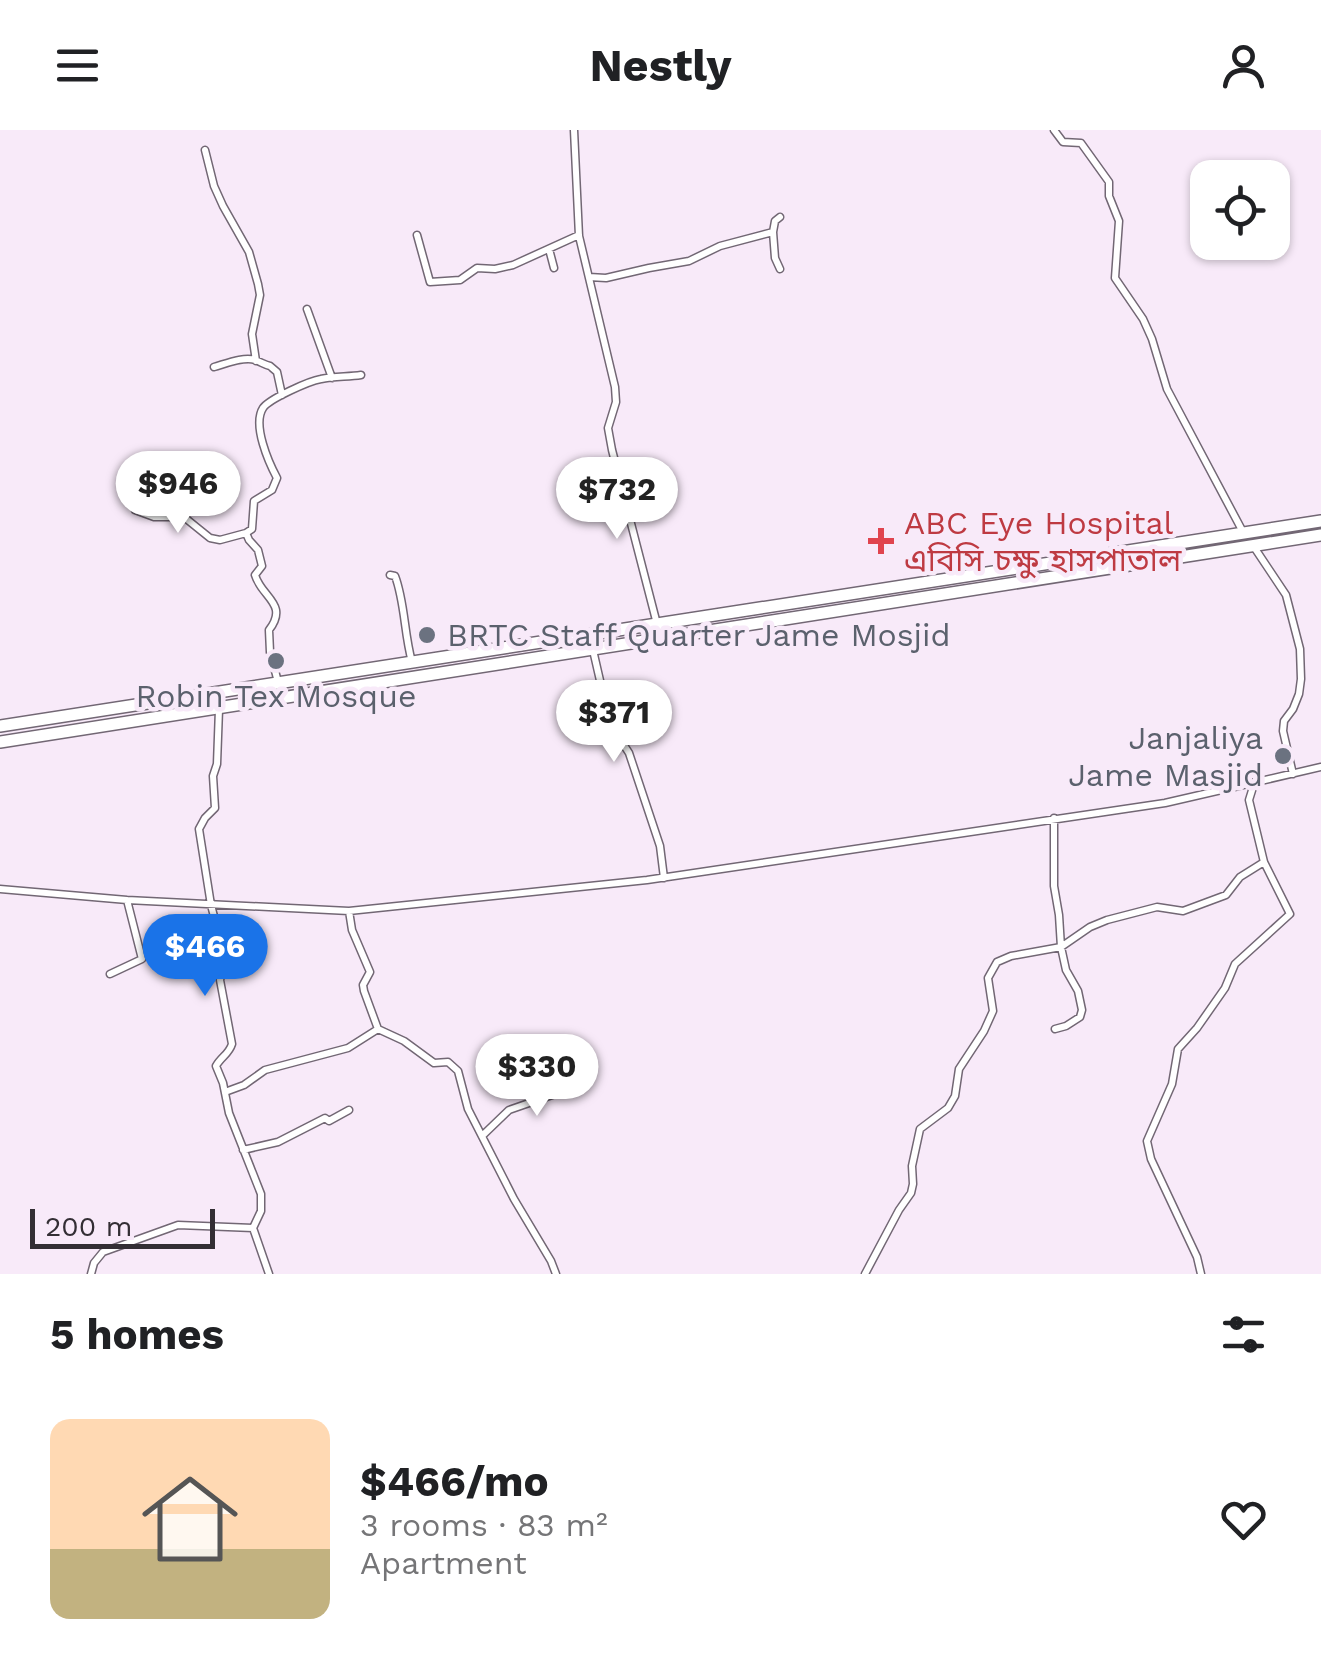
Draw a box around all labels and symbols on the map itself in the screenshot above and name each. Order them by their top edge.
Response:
pin: $946 [119,451,237,536]
pin: $732 [558,457,676,542]
place label: ABC Eye Hospital এবিসি চক্ষু হাসপাতাল [904,504,1182,579]
marker: ABC Eye Hospital এবিসি চক্ষু হাসপাতাল [868,528,894,554]
place label: BRTC Staff Quarter Jame Mosjid [447,616,951,654]
marker: BRTC Staff Quarter Jame Mosjid [416,624,438,646]
marker: Robin Tex Mosque [265,650,287,672]
place label: Robin Tex Mosque [136,677,416,715]
pin: $371 [555,680,673,765]
place label: Janjaliya Jame Masjid [1068,719,1263,794]
marker: Janjaliya Jame Masjid [1272,745,1294,767]
pin: $466 [146,914,264,999]
pin: $330 [478,1034,596,1119]
scale bar [30,1204,215,1248]

